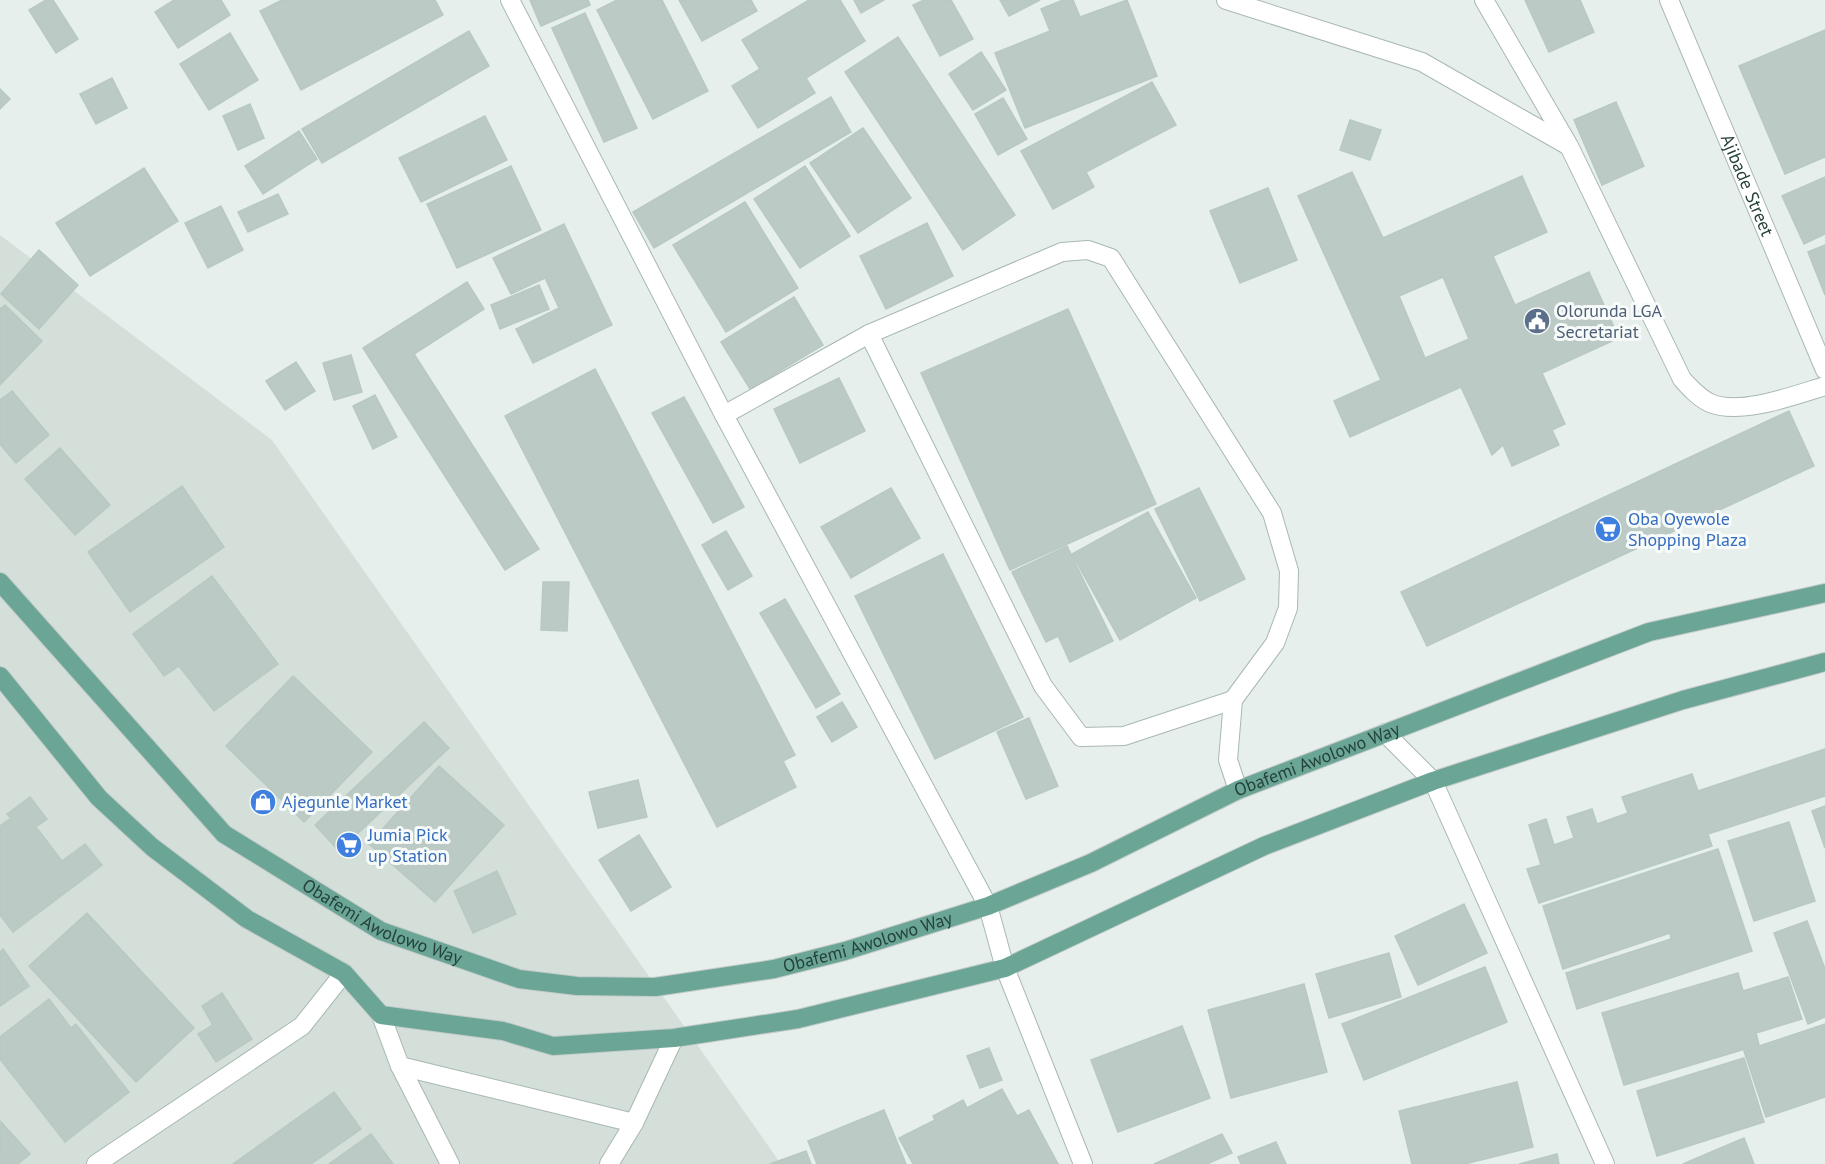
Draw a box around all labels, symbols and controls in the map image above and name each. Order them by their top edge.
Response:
street label: Ajibade Street [1716,131,1779,239]
place label: Olorunda LGA Secretariat [1556,299,1662,343]
public building icon: Olorunda LGA Secretariat [1522,306,1552,336]
place label: Oba Oyewole Shopping Plaza [1628,507,1747,551]
supermarket icon: Oba Oyewole Shopping Plaza [1593,514,1623,544]
street label: Obafemi Awolowo Way [1231,717,1403,801]
shop icon: Ajegunle Market [248,787,278,817]
place label: Ajegunle Market [282,790,408,813]
place label: Jumia Pick up Station [367,823,448,867]
supermarket icon: Jumia Pick up Station [334,830,364,860]
street label: Obafemi Awolowo Way [298,873,466,970]
street label: Obafemi Awolowo Way [780,906,956,977]

